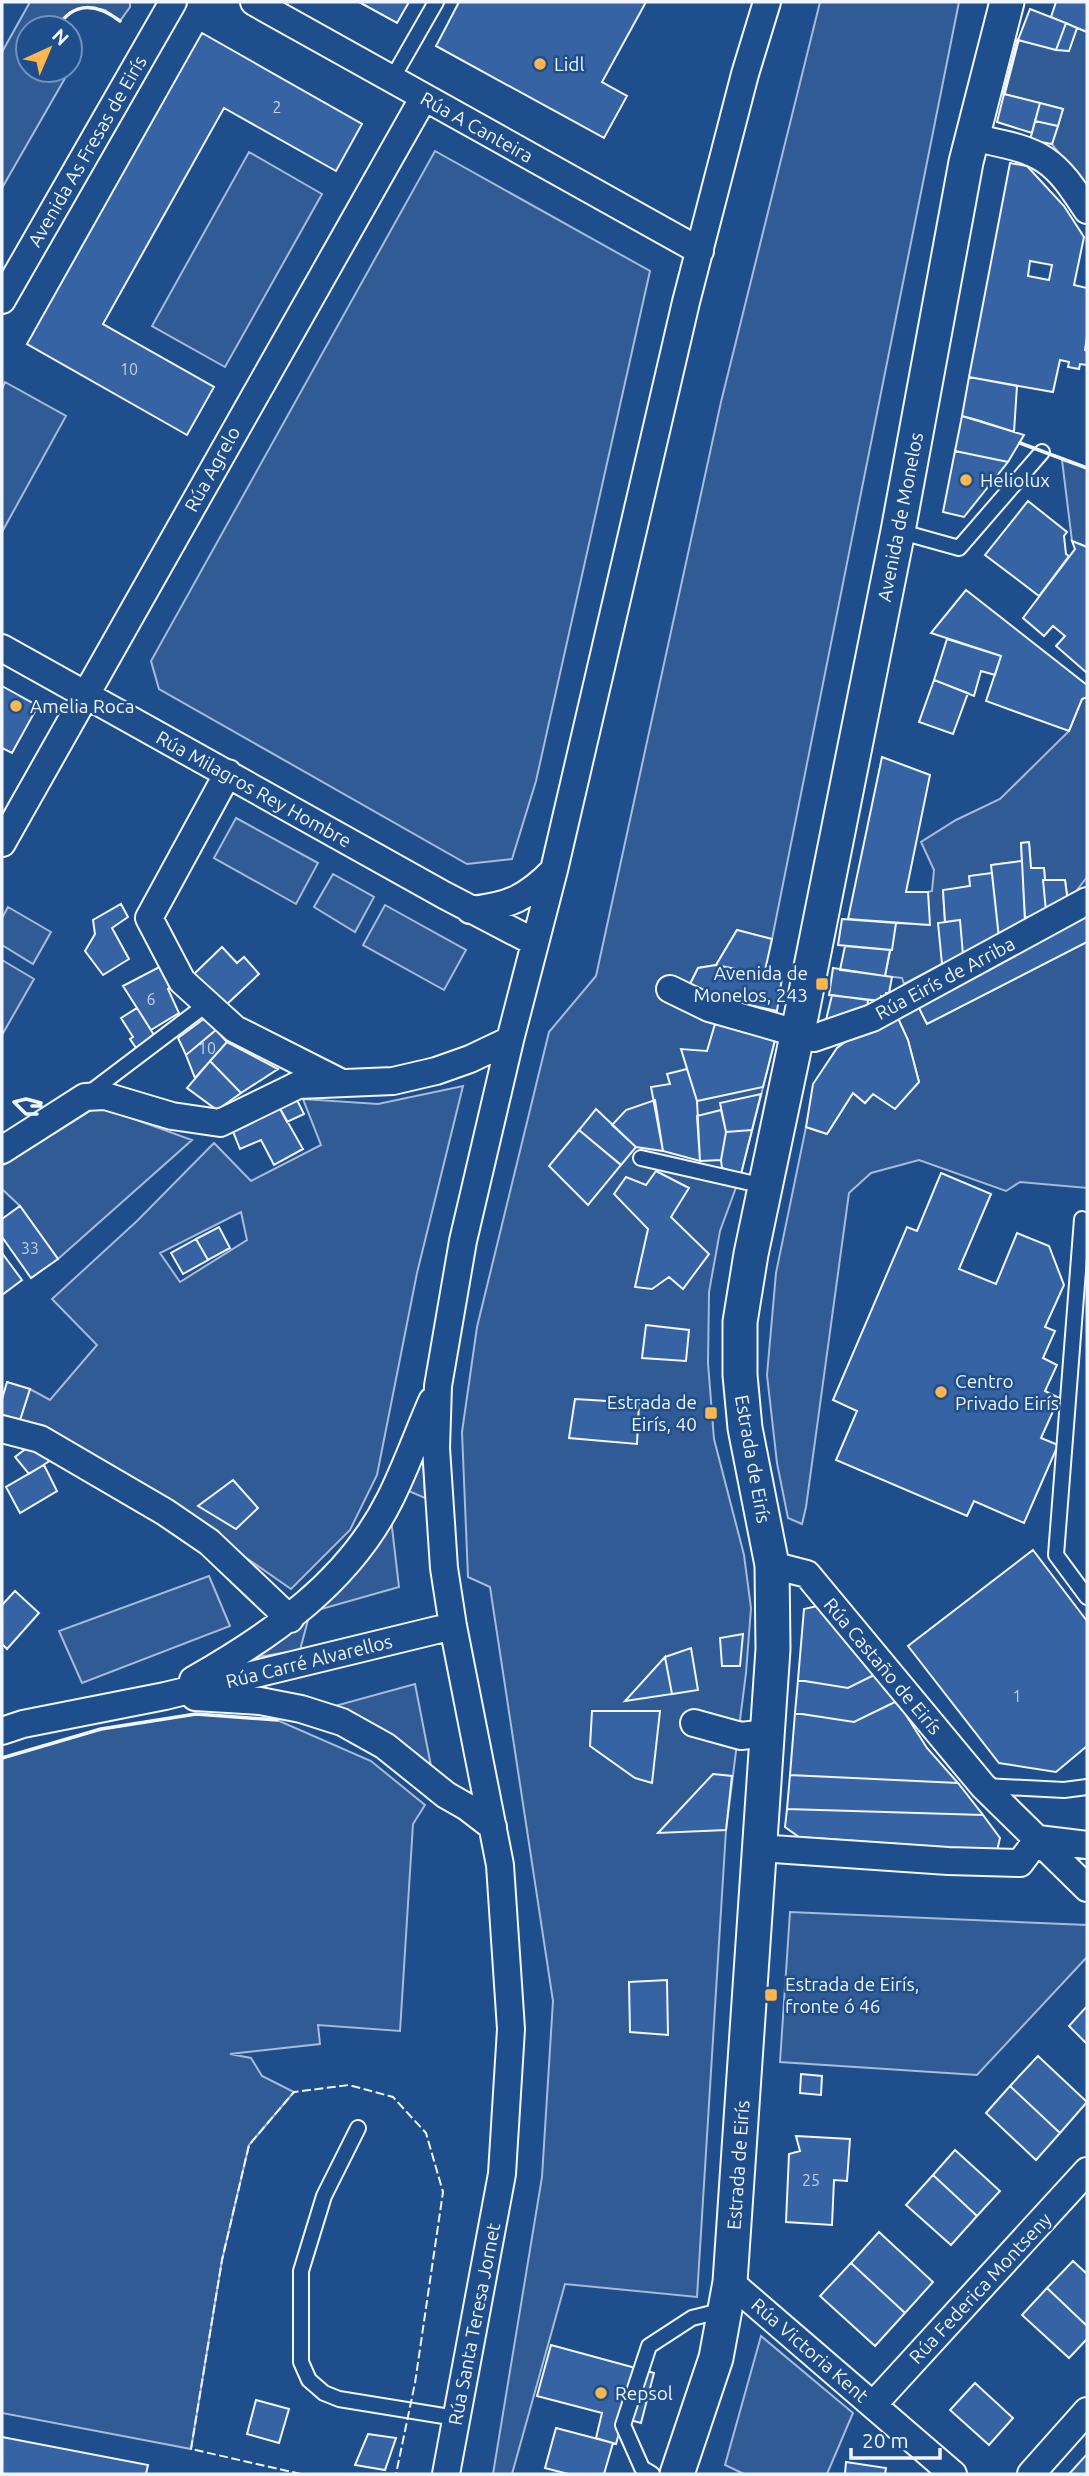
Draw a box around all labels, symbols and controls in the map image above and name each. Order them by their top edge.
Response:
north arrow [14,14,84,84]
text: N [48,24,74,50]
street label: Avenida As Fresas de Eirís [23,52,151,250]
place label: Lidl [554,53,584,75]
marker: Lidl [532,56,548,72]
street label: Rúa A Canteira [417,87,537,167]
house number: 2 [272,98,282,116]
house number: 10 [120,360,138,378]
street label: Rúa Agrelo [180,423,244,515]
street label: Avenida de Monelos [873,431,927,603]
place label: Heliolux [980,469,1050,491]
marker: Heliolux [958,472,974,488]
place label: Amelia Roca [30,695,134,717]
marker: Amelia Roca [8,698,24,714]
street label: Rúa Milagros Rey Hombre [153,726,355,852]
street label: Rúa Eirís de Arriba [872,932,1018,1024]
place label: Avenida de Monelos, 243 [694,962,808,1006]
marker: Avenida de Monelos, 243 [814,976,830,992]
house number: 6 [146,990,156,1008]
house number: 10 [198,1039,216,1057]
house number: 33 [21,1239,39,1257]
place label: Centro Privado Eirís [955,1370,1059,1414]
marker: Centro Privado Eirís [933,1384,949,1400]
place label: Estrada de Eirís, 40 [607,1391,697,1435]
street label: Estrada de Eirís [731,1393,775,1525]
marker: Estrada de Eirís, 40 [703,1405,719,1421]
street label: Rúa Castaño de Eirís [820,1593,946,1739]
street label: Rúa Carré Alvarellos [223,1630,395,1692]
house number: 1 [1012,1687,1022,1705]
place label: Estrada de Eirís, fronte ó 46 [785,1973,920,2017]
marker: Estrada de Eirís, fronte ó 46 [763,1987,779,2003]
street label: Estrada de Eirís [722,2099,754,2231]
house number: 25 [802,2171,820,2189]
street label: Rúa Federica Montseny [904,2208,1056,2368]
street label: Rúa Santa Teresa Jornet [444,2220,505,2427]
street label: Rúa Victoria Kent [747,2293,873,2407]
place label: Repsol [615,2382,673,2404]
marker: Repsol [593,2385,609,2401]
scale bar [851,2416,940,2460]
text: 20 m [862,2428,909,2452]

